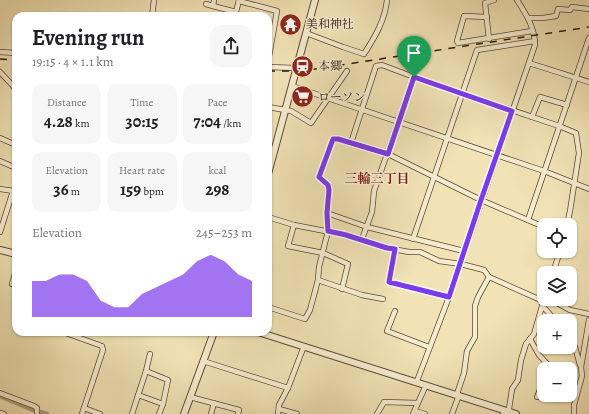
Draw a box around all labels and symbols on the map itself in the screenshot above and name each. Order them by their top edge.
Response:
temple icon: 美和神社 [277,11,303,37]
place label: 美和神社 [306,16,354,32]
pin [397,36,431,77]
station icon: 本郷 [290,53,316,79]
place label: 本郷 [318,58,343,74]
supermarket icon: ローソン [289,84,315,110]
place label: ローソン [318,89,366,105]
district label: 三輪三丁目 [344,170,410,187]

